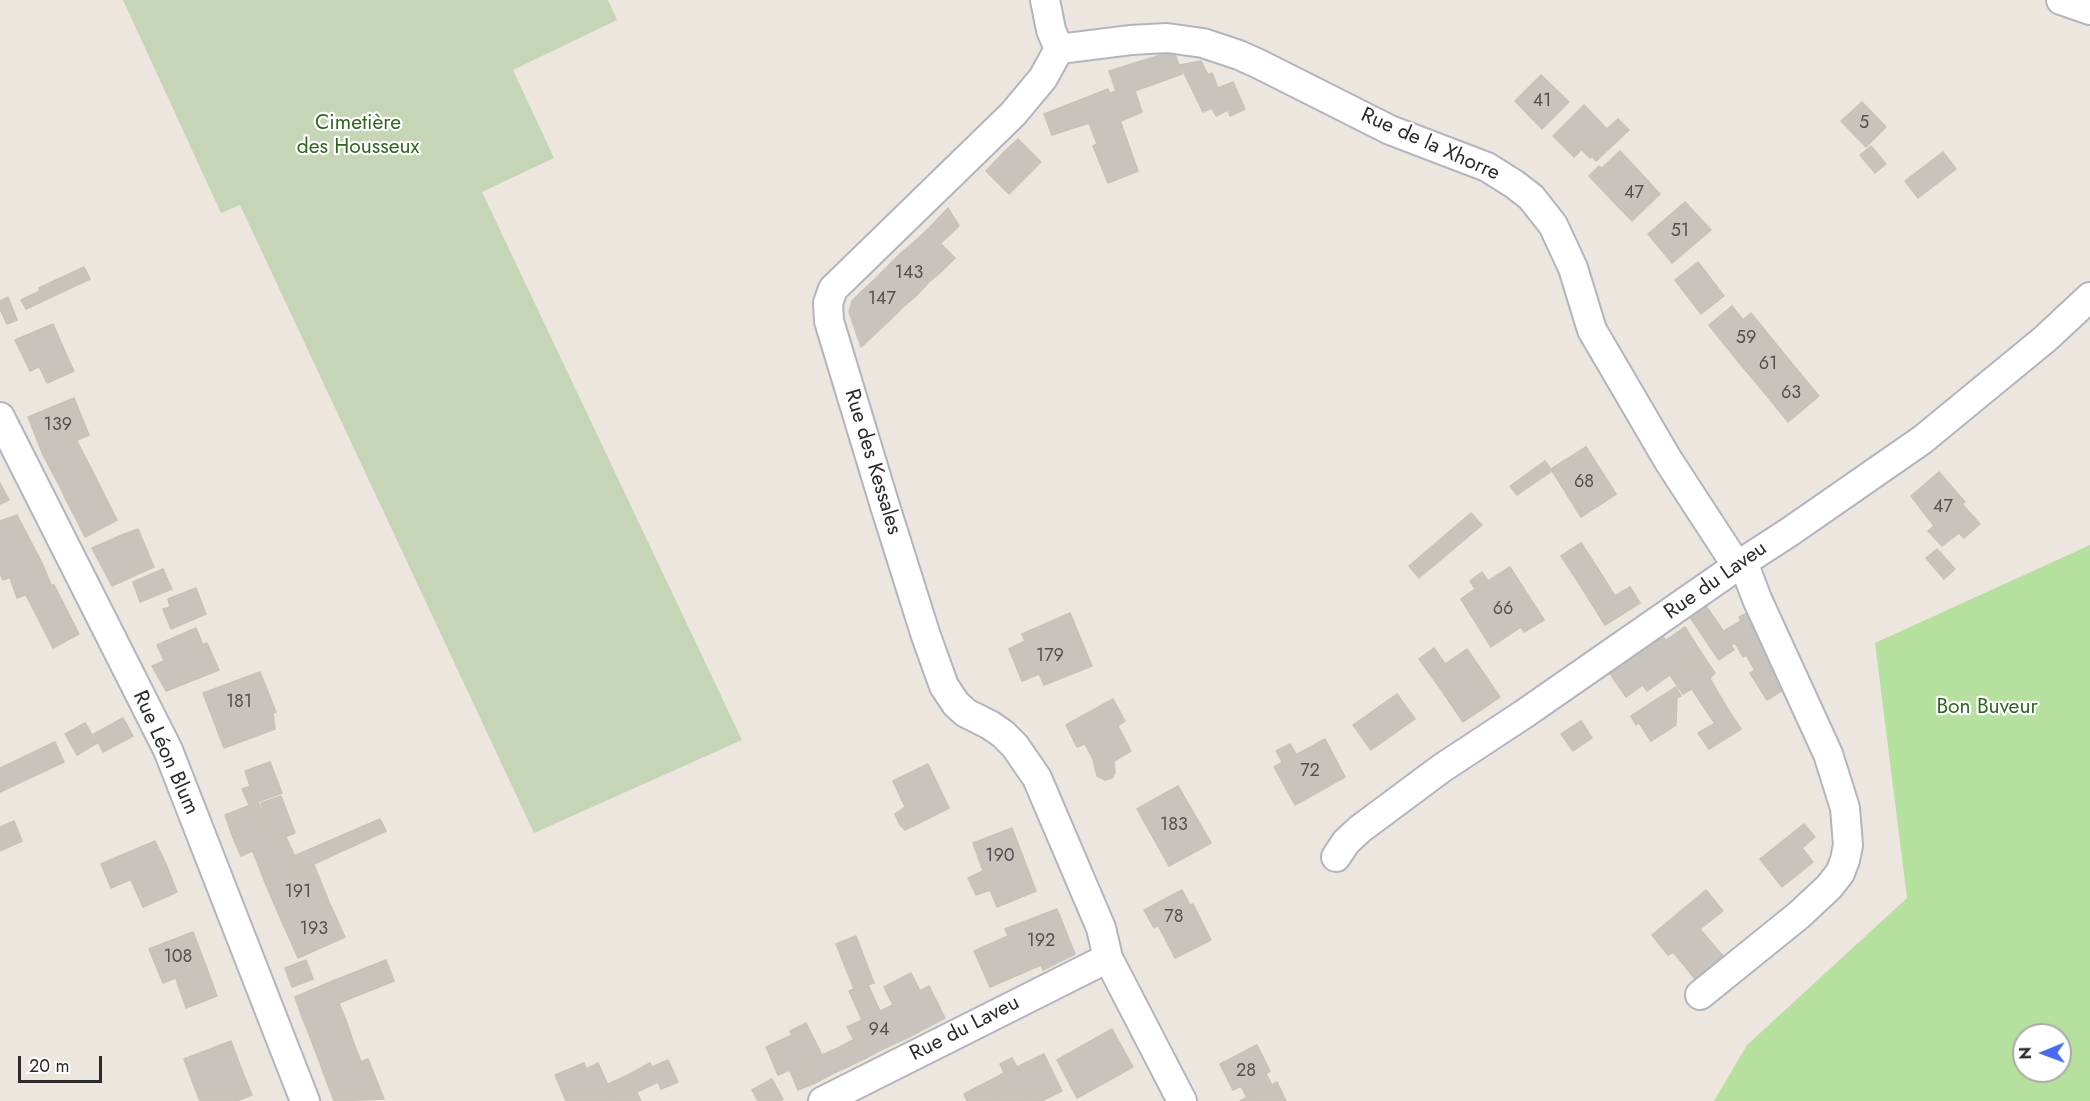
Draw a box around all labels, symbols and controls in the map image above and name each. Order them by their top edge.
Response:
house number: 41 [1533,91,1551,113]
street label: Rue de la Xhorre [1357,103,1503,187]
park label: Cimetière des Housseux [297,111,419,161]
house number: 5 [1859,113,1869,135]
house number: 47 [1624,183,1644,205]
house number: 51 [1671,221,1689,243]
house number: 143 [895,263,923,285]
house number: 147 [868,289,896,311]
house number: 59 [1736,328,1756,350]
house number: 61 [1759,354,1777,376]
house number: 63 [1781,383,1801,405]
street label: Rue des Kessales [838,386,906,538]
house number: 139 [44,415,72,437]
house number: 68 [1574,472,1594,494]
house number: 47 [1933,497,1953,519]
street label: Rue du Laveu [1660,536,1772,626]
house number: 66 [1493,599,1513,621]
house number: 179 [1036,646,1064,668]
street label: Rue Léon Blum [126,687,204,819]
house number: 181 [226,692,252,714]
park label: Bon Buveur [1936,695,2038,721]
house number: 72 [1300,761,1320,783]
house number: 183 [1160,815,1188,837]
house number: 190 [985,846,1015,868]
house number: 191 [285,882,311,904]
house number: 78 [1164,907,1184,929]
house number: 193 [300,919,328,941]
house number: 192 [1027,931,1055,953]
house number: 108 [164,947,192,969]
street label: Rue du Laveu [906,991,1024,1067]
house number: 94 [869,1020,889,1042]
north arrow [2012,1023,2072,1083]
scale bar [21,1044,105,1082]
text: N [2014,1047,2037,1060]
text: 20 m [29,1053,69,1079]
house number: 28 [1236,1061,1256,1083]

